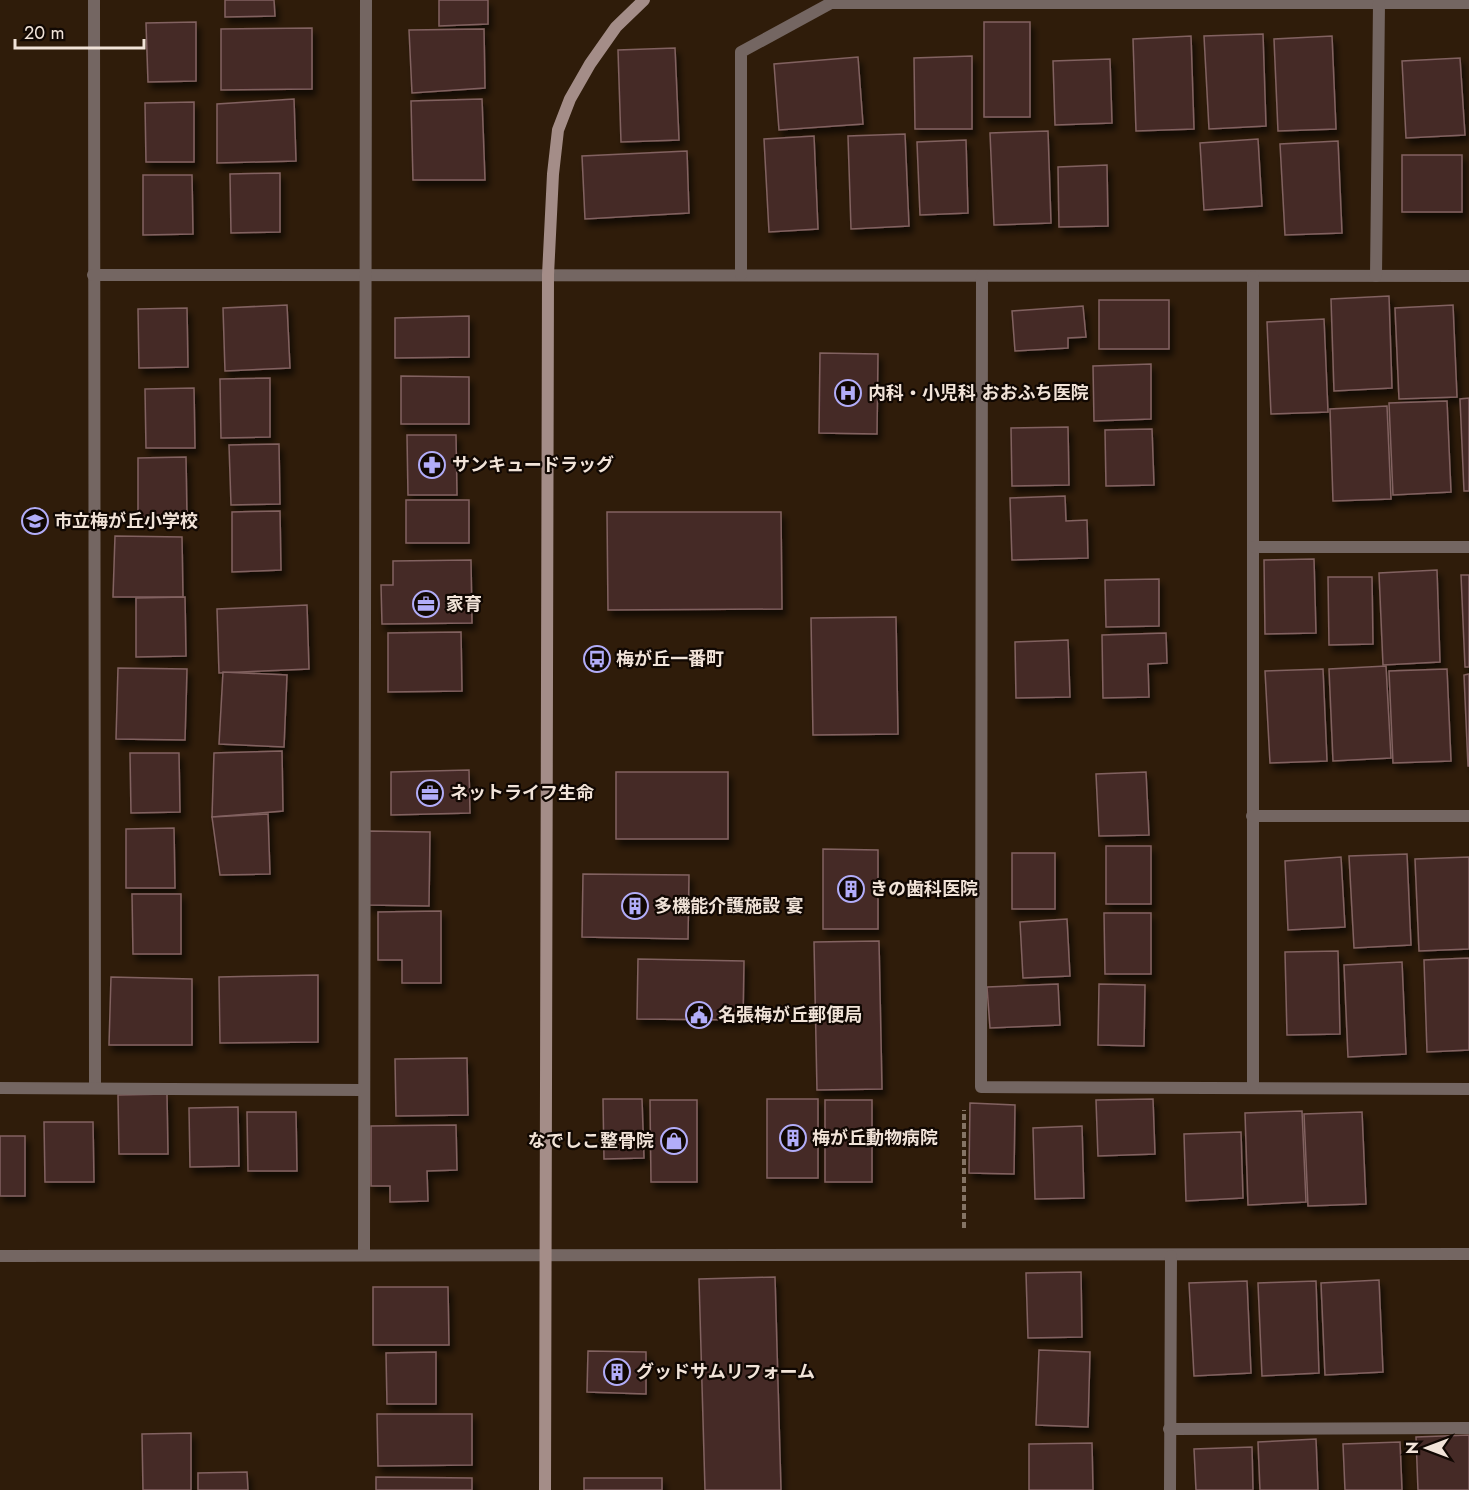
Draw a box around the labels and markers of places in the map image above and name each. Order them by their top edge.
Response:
hospital icon: 内科・小児科 おおふち医院 [833,378,863,408]
place label: 内科・小児科 おおふち医院 [868,380,1089,406]
pharmacy icon: サンキュードラッグ [417,450,447,480]
place label: サンキュードラッグ [452,452,614,478]
school or university icon: 市立梅が丘小学校 [20,506,50,536]
place label: 市立梅が丘小学校 [54,508,198,534]
office icon: 家育 [411,589,441,619]
place label: 家育 [446,591,482,617]
bus stop icon: 梅が丘一番町 [582,644,612,674]
place label: 梅が丘一番町 [616,646,724,672]
office icon: ネットライフ生命 [415,778,445,808]
place label: ネットライフ生命 [450,780,594,806]
building icon: きの歯科医院 [836,874,866,904]
place label: きの歯科医院 [870,876,978,902]
building icon: 多機能介護施設 宴 [620,891,650,921]
place label: 多機能介護施設 宴 [654,893,803,919]
public building icon: 名張梅が丘郵便局 [684,1000,714,1030]
place label: 名張梅が丘郵便局 [718,1002,862,1028]
building icon: 梅が丘動物病院 [778,1123,808,1153]
place label: 梅が丘動物病院 [812,1125,938,1151]
shop icon: なでしこ整骨院 [659,1126,689,1156]
place label: なでしこ整骨院 [528,1128,654,1154]
building icon: グッドサムリフォーム [602,1357,632,1387]
place label: グッドサムリフォーム [636,1359,815,1385]

